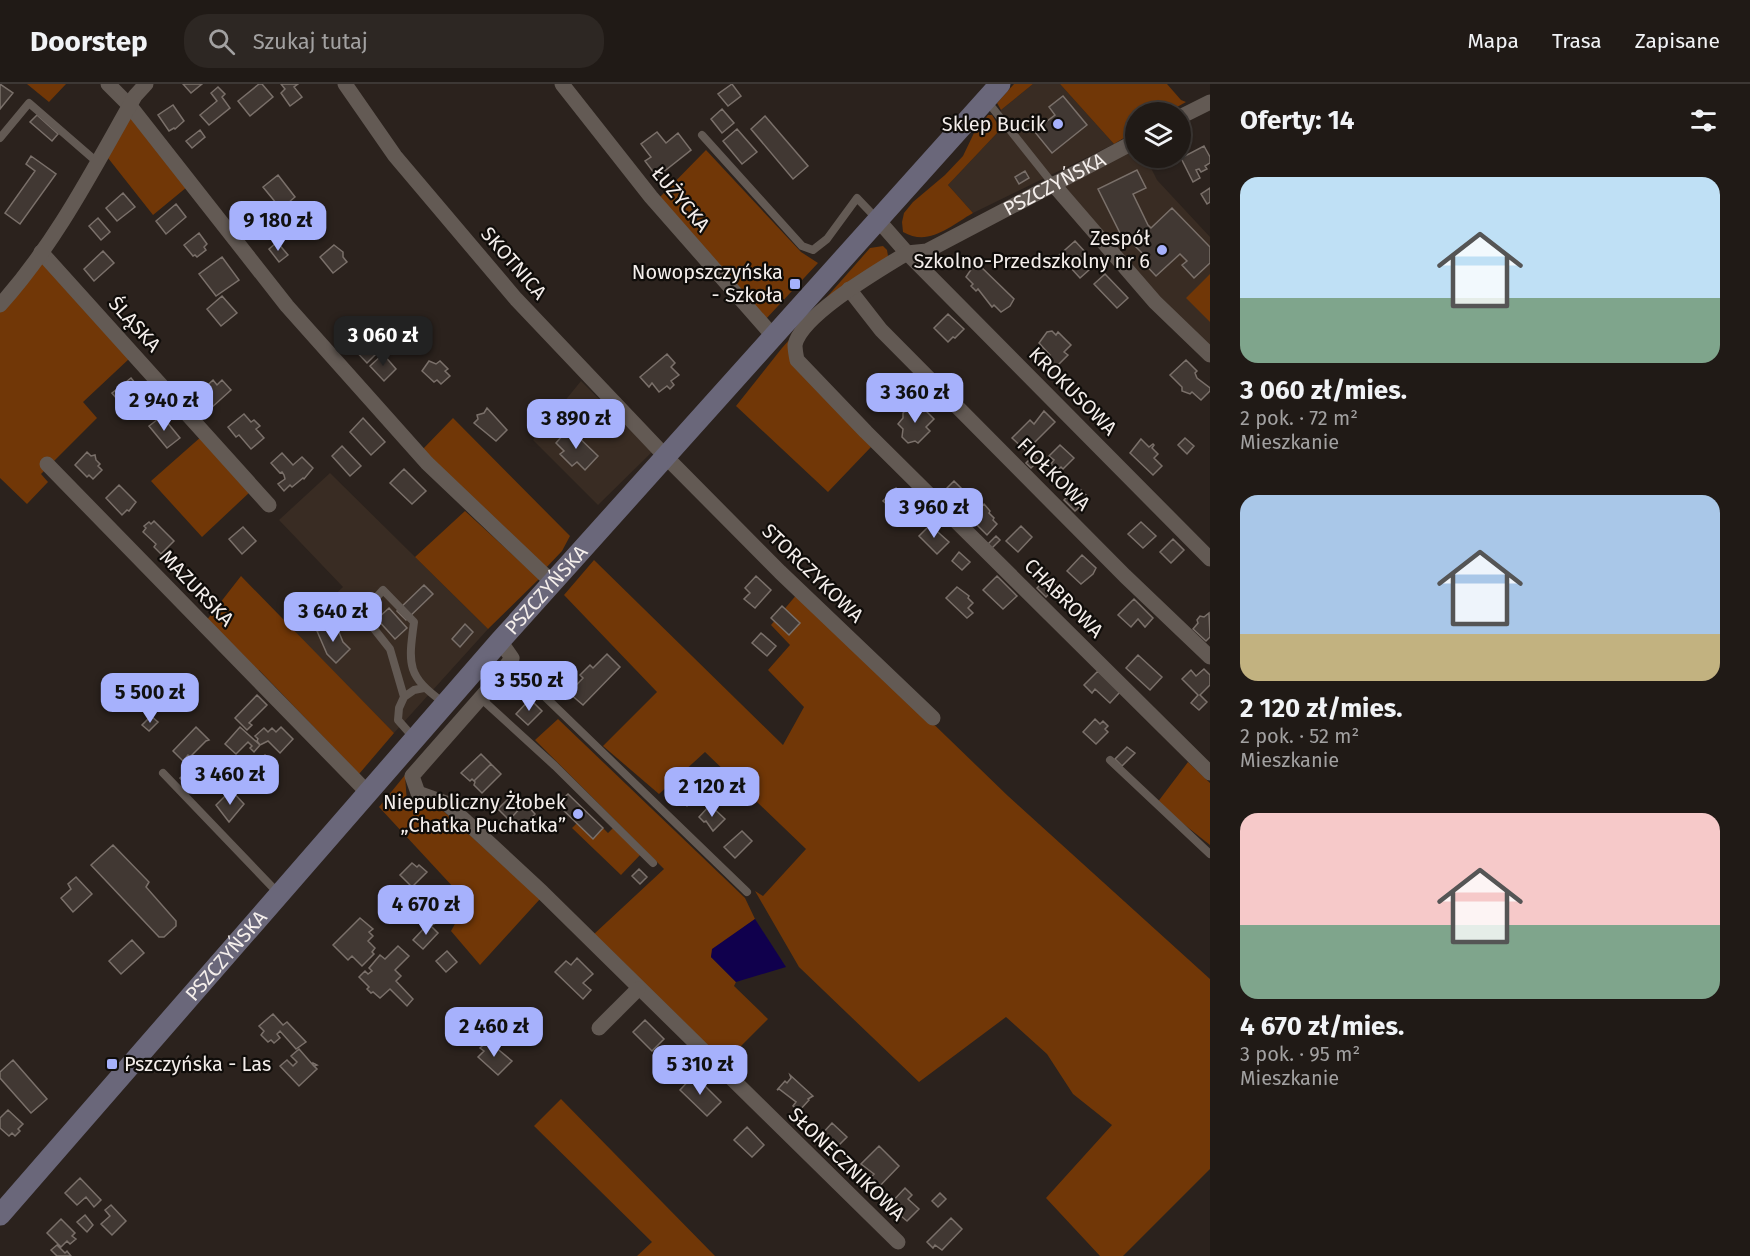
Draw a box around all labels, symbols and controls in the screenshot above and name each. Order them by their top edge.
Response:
search box [184,14,604,68]
text: Doorstep [30,25,148,58]
icon: search [205,25,238,58]
text: Szukaj tutaj [253,28,368,55]
text: Mapa [1467,28,1519,54]
text: Trasa [1552,28,1602,54]
text: Zapisane [1635,28,1720,54]
map controls [1125,102,1191,168]
button: layers [1125,102,1191,168]
icon: filters [1687,104,1720,137]
text: Oferty: 14 [1240,105,1354,136]
place label: Sklep Bucik [942,112,1047,136]
marker: Sklep Bucik [1051,117,1065,131]
street label: PSZCZYŃSKA [999,147,1110,221]
street label: ŁUŻYCKA [647,161,716,237]
pin: 9 180 zł [216,201,340,252]
text: 9 180 zł [243,208,313,232]
icon: home [1426,216,1534,324]
street label: SKOTNICA [476,222,552,305]
place label: Zespół Szkolno-Przedszkolny nr 6 [914,226,1151,273]
marker: Zespół Szkolno-Przedszkolny nr 6 [1155,243,1169,257]
place label: Nowopszczyńska - Szkoła [632,260,783,307]
marker: Nowopszczyńska - Szkoła [788,277,802,291]
street label: ŚLĄSKA [104,291,167,357]
pin: 3 060 zł [321,316,445,367]
text: 3 060 zł [348,323,418,347]
street label: KROKUSOWA [1024,342,1123,441]
pin: 3 360 zł [853,373,977,424]
text: 3 060 zł/mies. [1240,375,1407,406]
text: 3 360 zł [880,380,950,404]
pin: 2 940 zł [102,381,226,432]
text: 2 940 zł [129,388,199,412]
pin: 3 890 zł [514,399,638,450]
text: 3 890 zł [541,406,611,430]
text: 2 pok. · 72 m² [1240,406,1358,430]
text: Mieszkanie [1240,430,1339,454]
street label: FIOŁKOWA [1013,433,1096,516]
pin: 3 960 zł [872,488,996,539]
text: 3 960 zł [899,495,969,519]
street label: STORCZYKOWA [757,519,869,628]
icon: home [1426,534,1534,642]
street label: PSZCZYŃSKA [500,540,593,640]
street label: MAZURSKA [155,545,240,631]
street label: CHABROWA [1019,553,1109,643]
pin: 3 640 zł [271,592,395,643]
text: 3 640 zł [298,599,368,623]
pin: 3 550 zł [467,661,591,712]
text: 3 550 zł [495,668,564,692]
pin: 5 500 zł [88,673,212,724]
text: 5 500 zł [115,680,185,704]
text: 2 120 zł/mies. [1240,693,1403,724]
text: 2 pok. · 52 m² [1240,724,1359,748]
text: Mieszkanie [1240,748,1339,772]
pin: 3 460 zł [168,755,292,806]
text: 3 460 zł [195,762,265,786]
pin: 2 120 zł [650,767,774,818]
text: 2 120 zł [678,774,746,798]
place label: Niepubliczny Żłobek „Chatka Puchatka” [383,790,567,837]
marker: Niepubliczny Żłobek „Chatka Puchatka” [571,807,585,821]
icon: home [1426,852,1534,960]
pin: 4 670 zł [364,885,488,936]
text: 4 670 zł [392,892,460,916]
street label: PSZCZYŃSKA [180,905,272,1006]
pin: 2 460 zł [432,1007,556,1058]
text: 4 670 zł/mies. [1240,1011,1404,1042]
text: 2 460 zł [459,1014,529,1038]
text: 3 pok. · 95 m² [1240,1042,1360,1066]
pin: 5 310 zł [638,1045,762,1096]
place label: Pszczyńska - Las [124,1052,271,1076]
text: 5 310 zł [666,1052,734,1076]
marker: Pszczyńska - Las [105,1057,119,1071]
text: Mieszkanie [1240,1066,1339,1090]
street label: SŁONECZNIKOWA [784,1102,911,1226]

